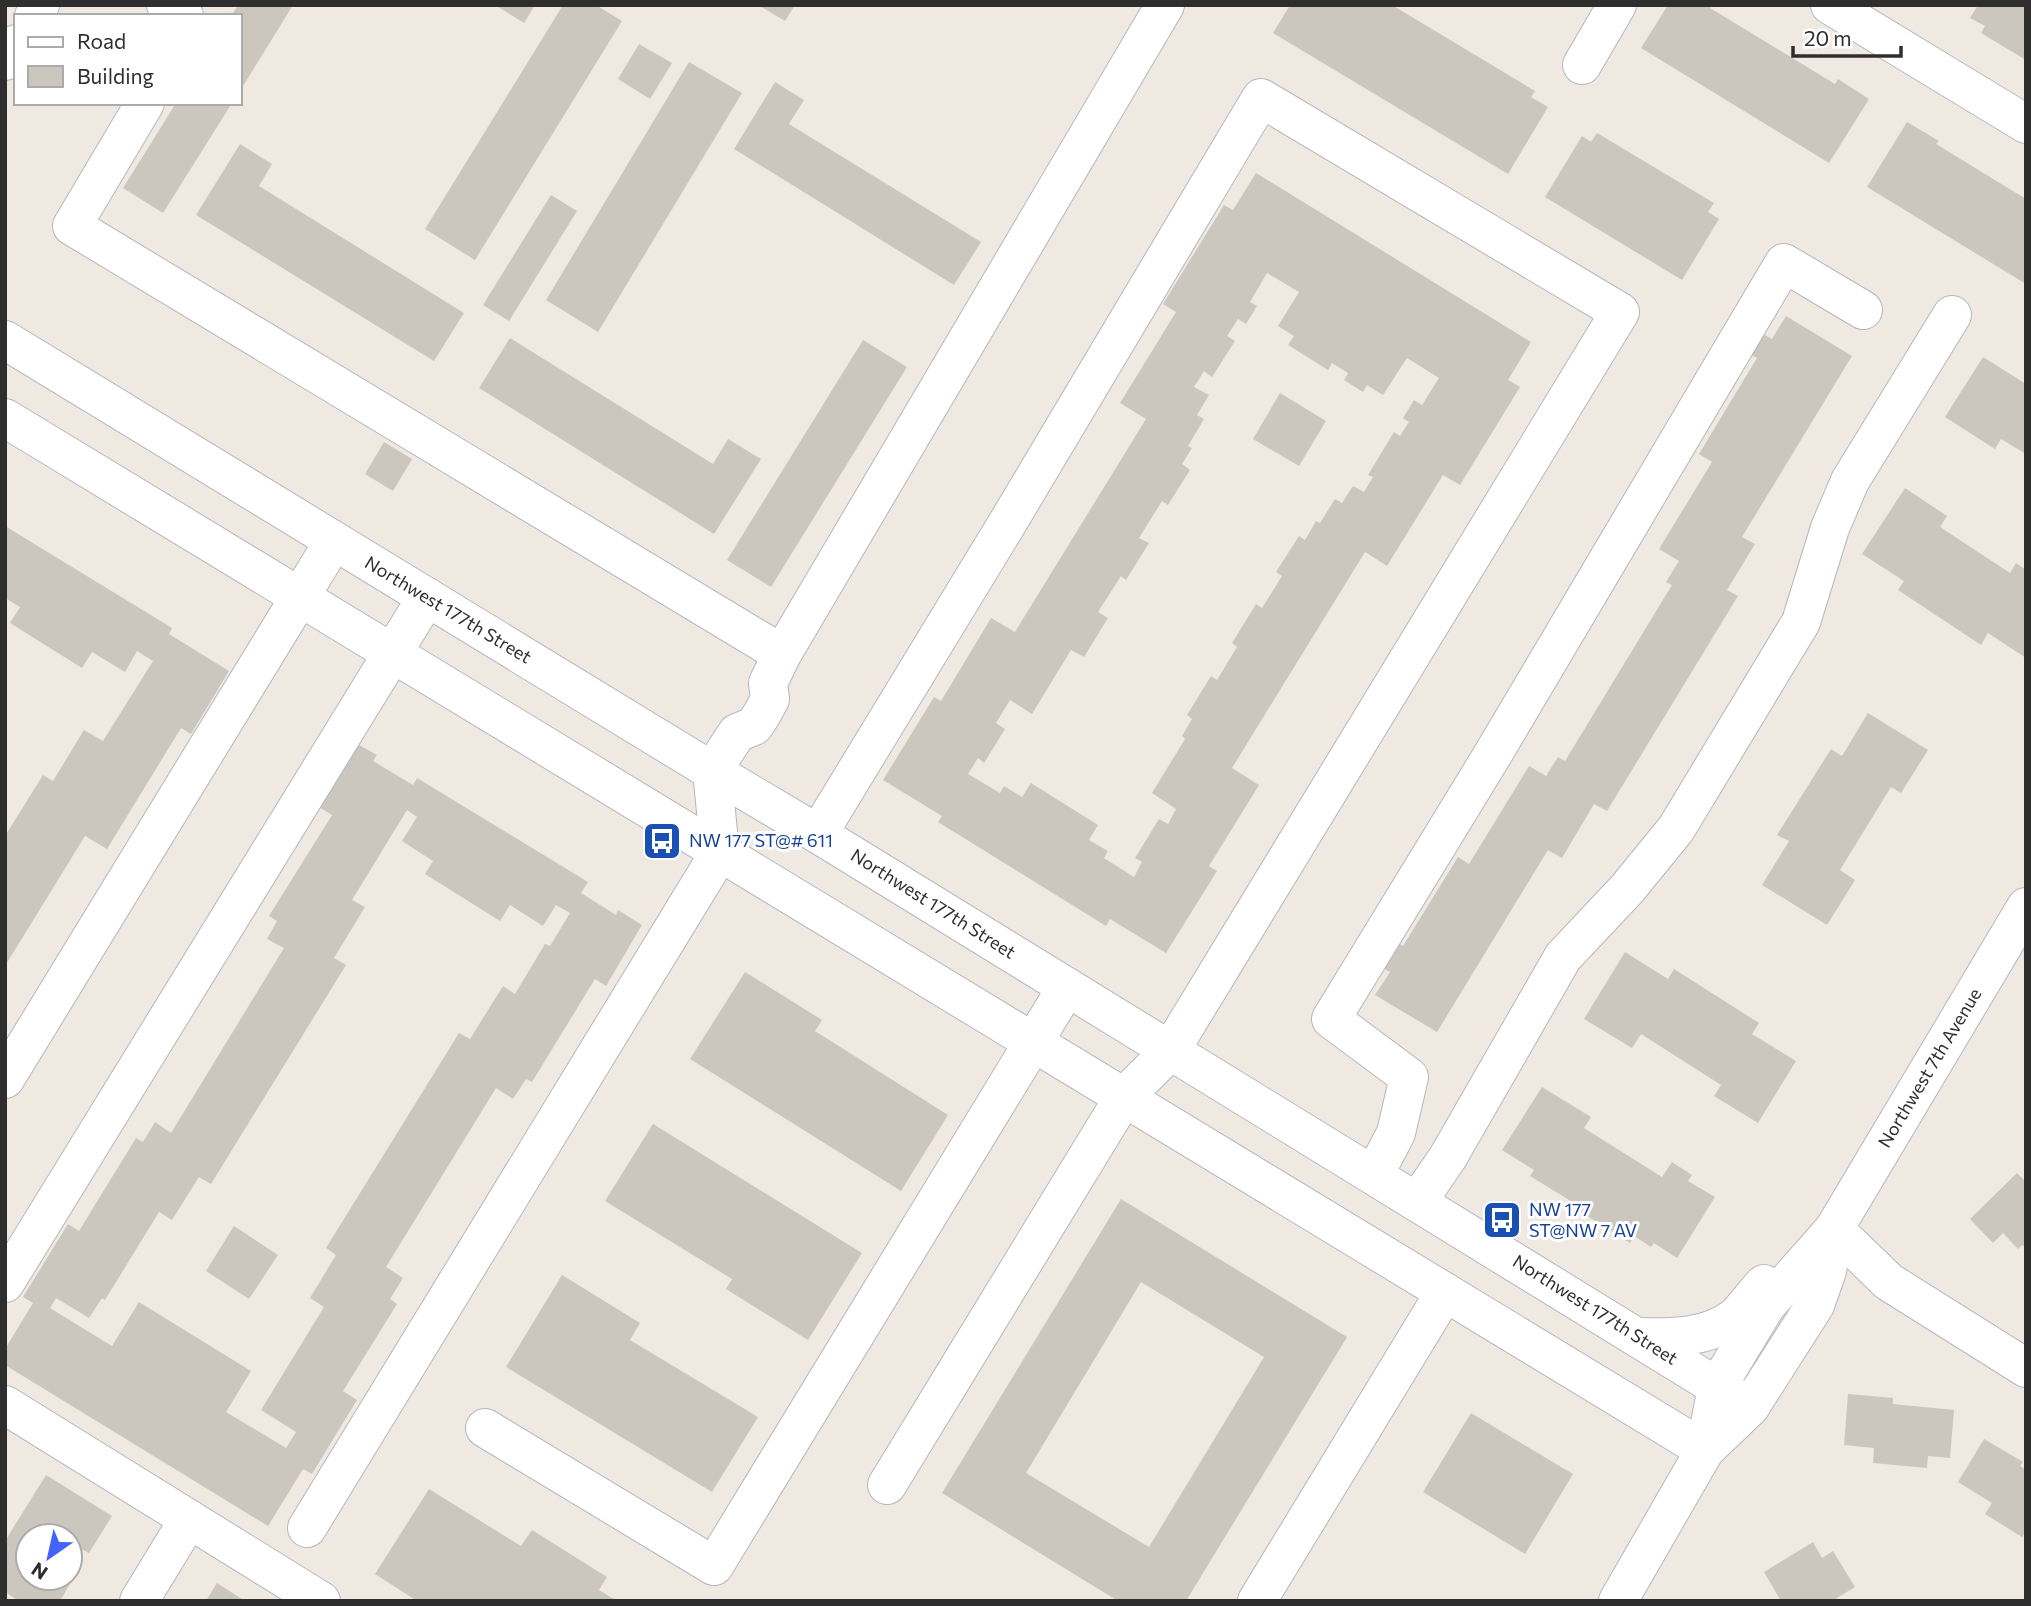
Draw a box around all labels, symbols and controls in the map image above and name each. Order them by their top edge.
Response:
legend [14,14,242,105]
scale bar [1793,14,1902,58]
text: 20 m [1804,25,1852,50]
text: Road [77,28,126,53]
text: Building [77,63,154,88]
street label: Northwest 177th Street [361,551,536,668]
bus stop icon: NW 177 ST@# 611 [641,820,683,862]
place label: NW 177 ST@# 611 [689,829,833,851]
street label: Northwest 177th Street [847,843,1020,963]
street label: Northwest 7th Avenue [1873,984,1985,1151]
place label: NW 177 ST@NW 7 AV [1529,1198,1637,1241]
bus stop icon: NW 177 ST@NW 7 AV [1481,1199,1523,1241]
street label: Northwest 177th Street [1509,1249,1682,1369]
north arrow [14,1522,84,1592]
text: N [27,1558,52,1585]

